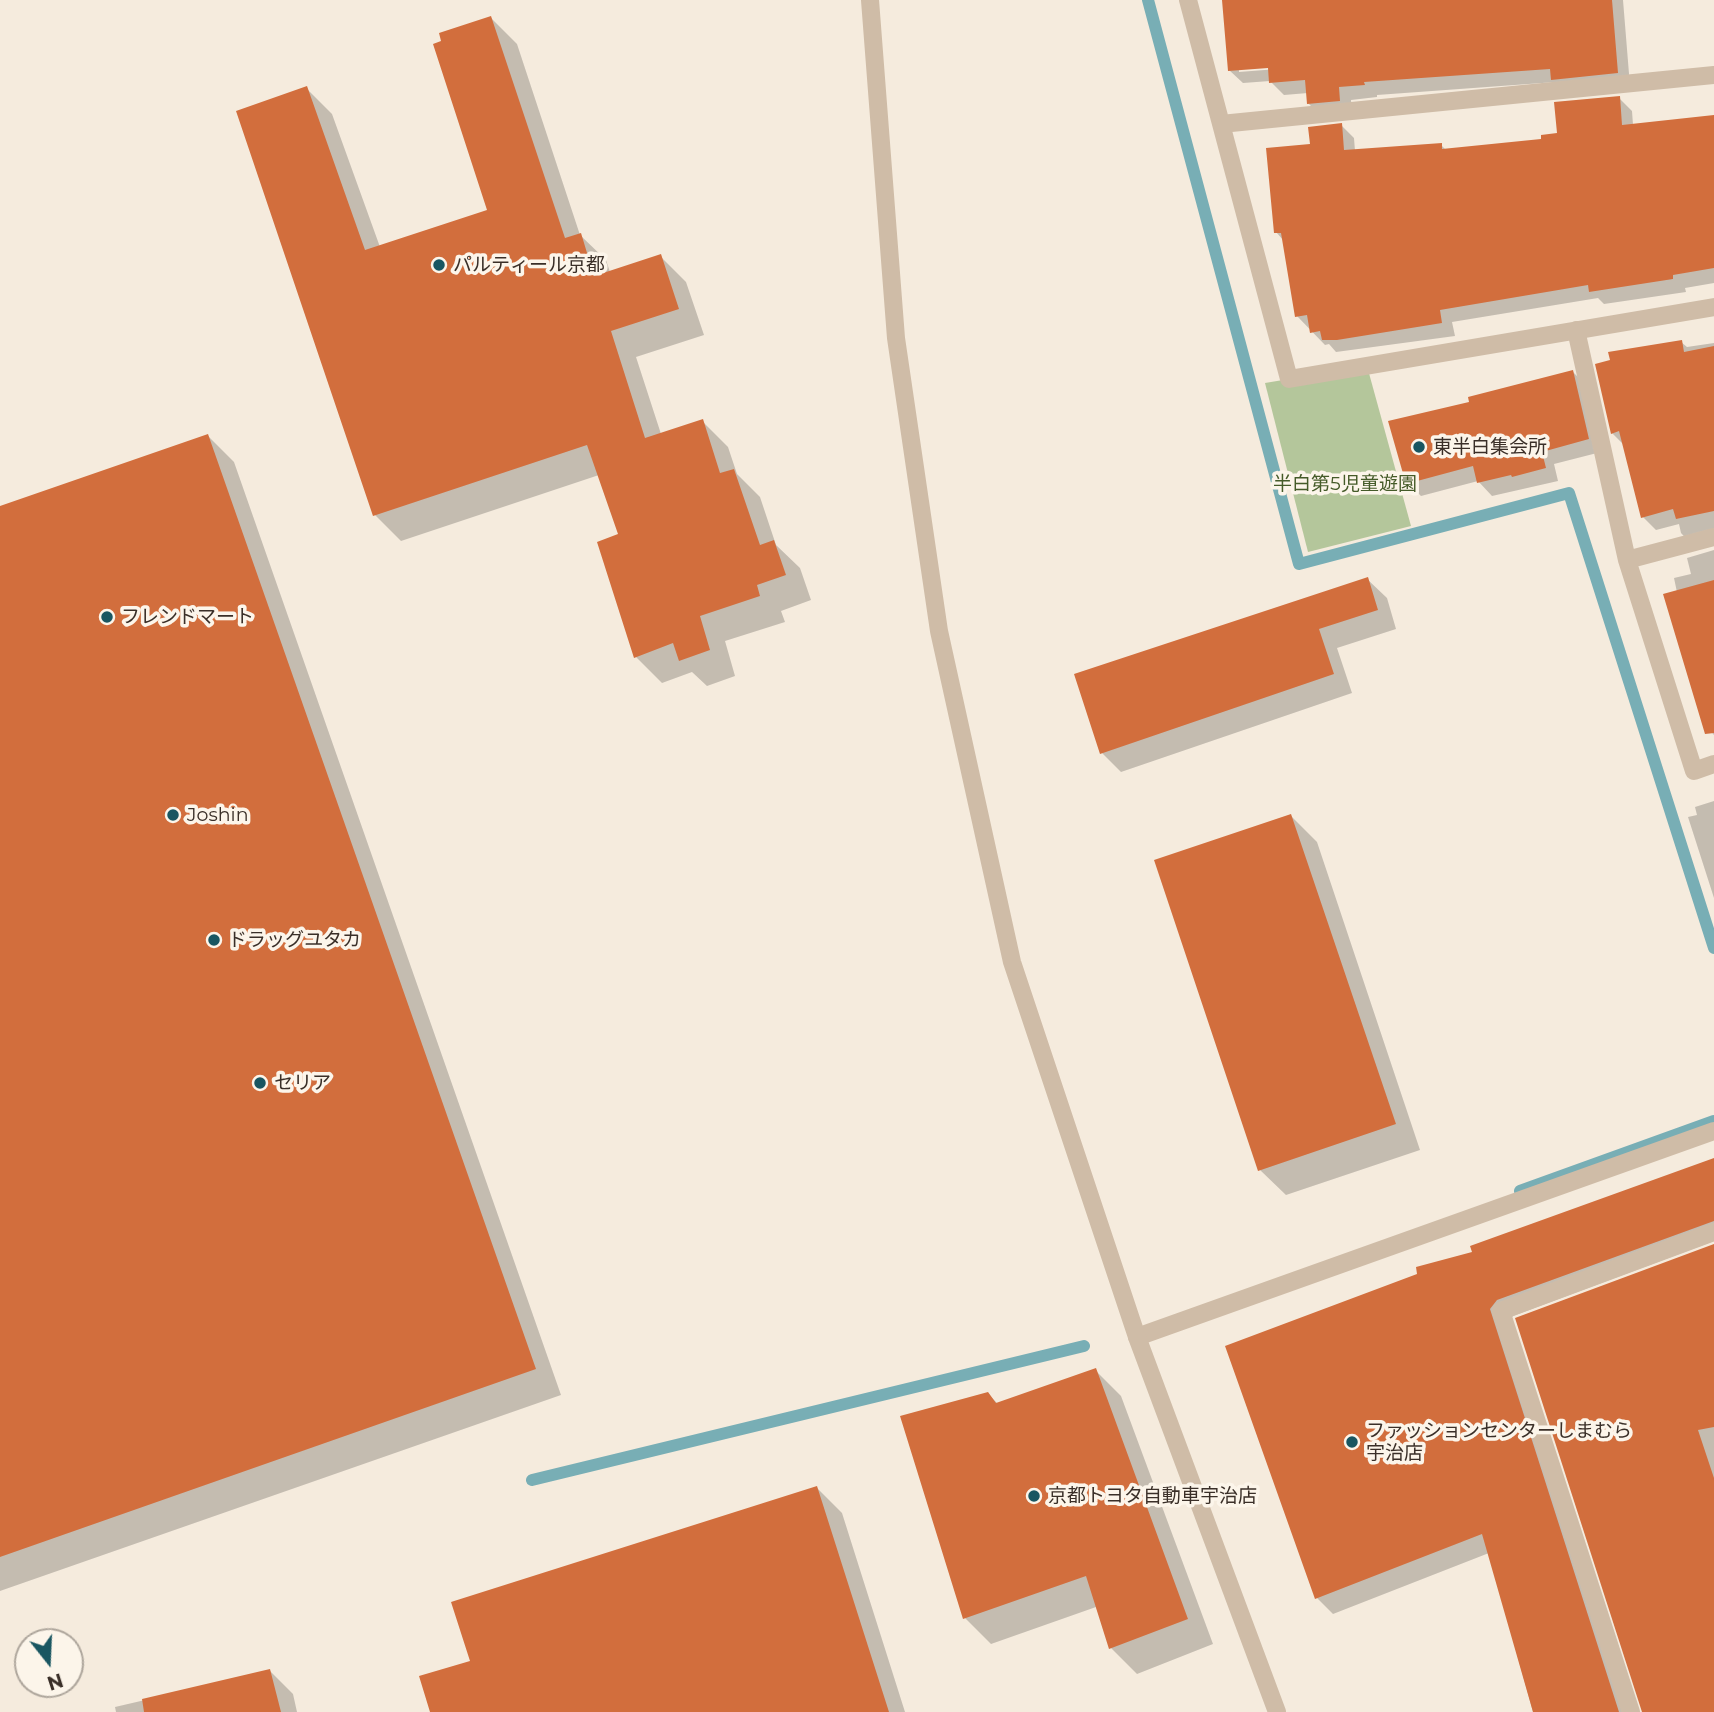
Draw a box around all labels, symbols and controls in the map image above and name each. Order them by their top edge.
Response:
place label: パルティール京都 [453,254,605,276]
marker: パルティール京都 [431,257,447,273]
place label: 東半白集会所 [1433,436,1547,458]
marker: 東半白集会所 [1411,439,1427,455]
park label: 半白第5児童遊園 [1273,473,1417,495]
place label: フレンドマート [121,606,254,628]
marker: フレンドマート [99,609,115,625]
place label: Joshin [187,804,249,826]
marker: Joshin [165,807,181,823]
place label: ドラッグユタカ [228,929,361,951]
marker: ドラッグユタカ [206,932,222,948]
place label: セリア [274,1072,331,1094]
marker: セリア [252,1075,268,1091]
place label: ファッションセンターしまむら 宇治店 [1366,1420,1632,1464]
marker: ファッションセンターしまむら 宇治店 [1344,1434,1360,1450]
place label: 京都トヨタ自動車宇治店 [1048,1485,1257,1507]
marker: 京都トヨタ自動車宇治店 [1026,1488,1042,1504]
north arrow [14,1628,84,1698]
text: N [44,1668,66,1695]

